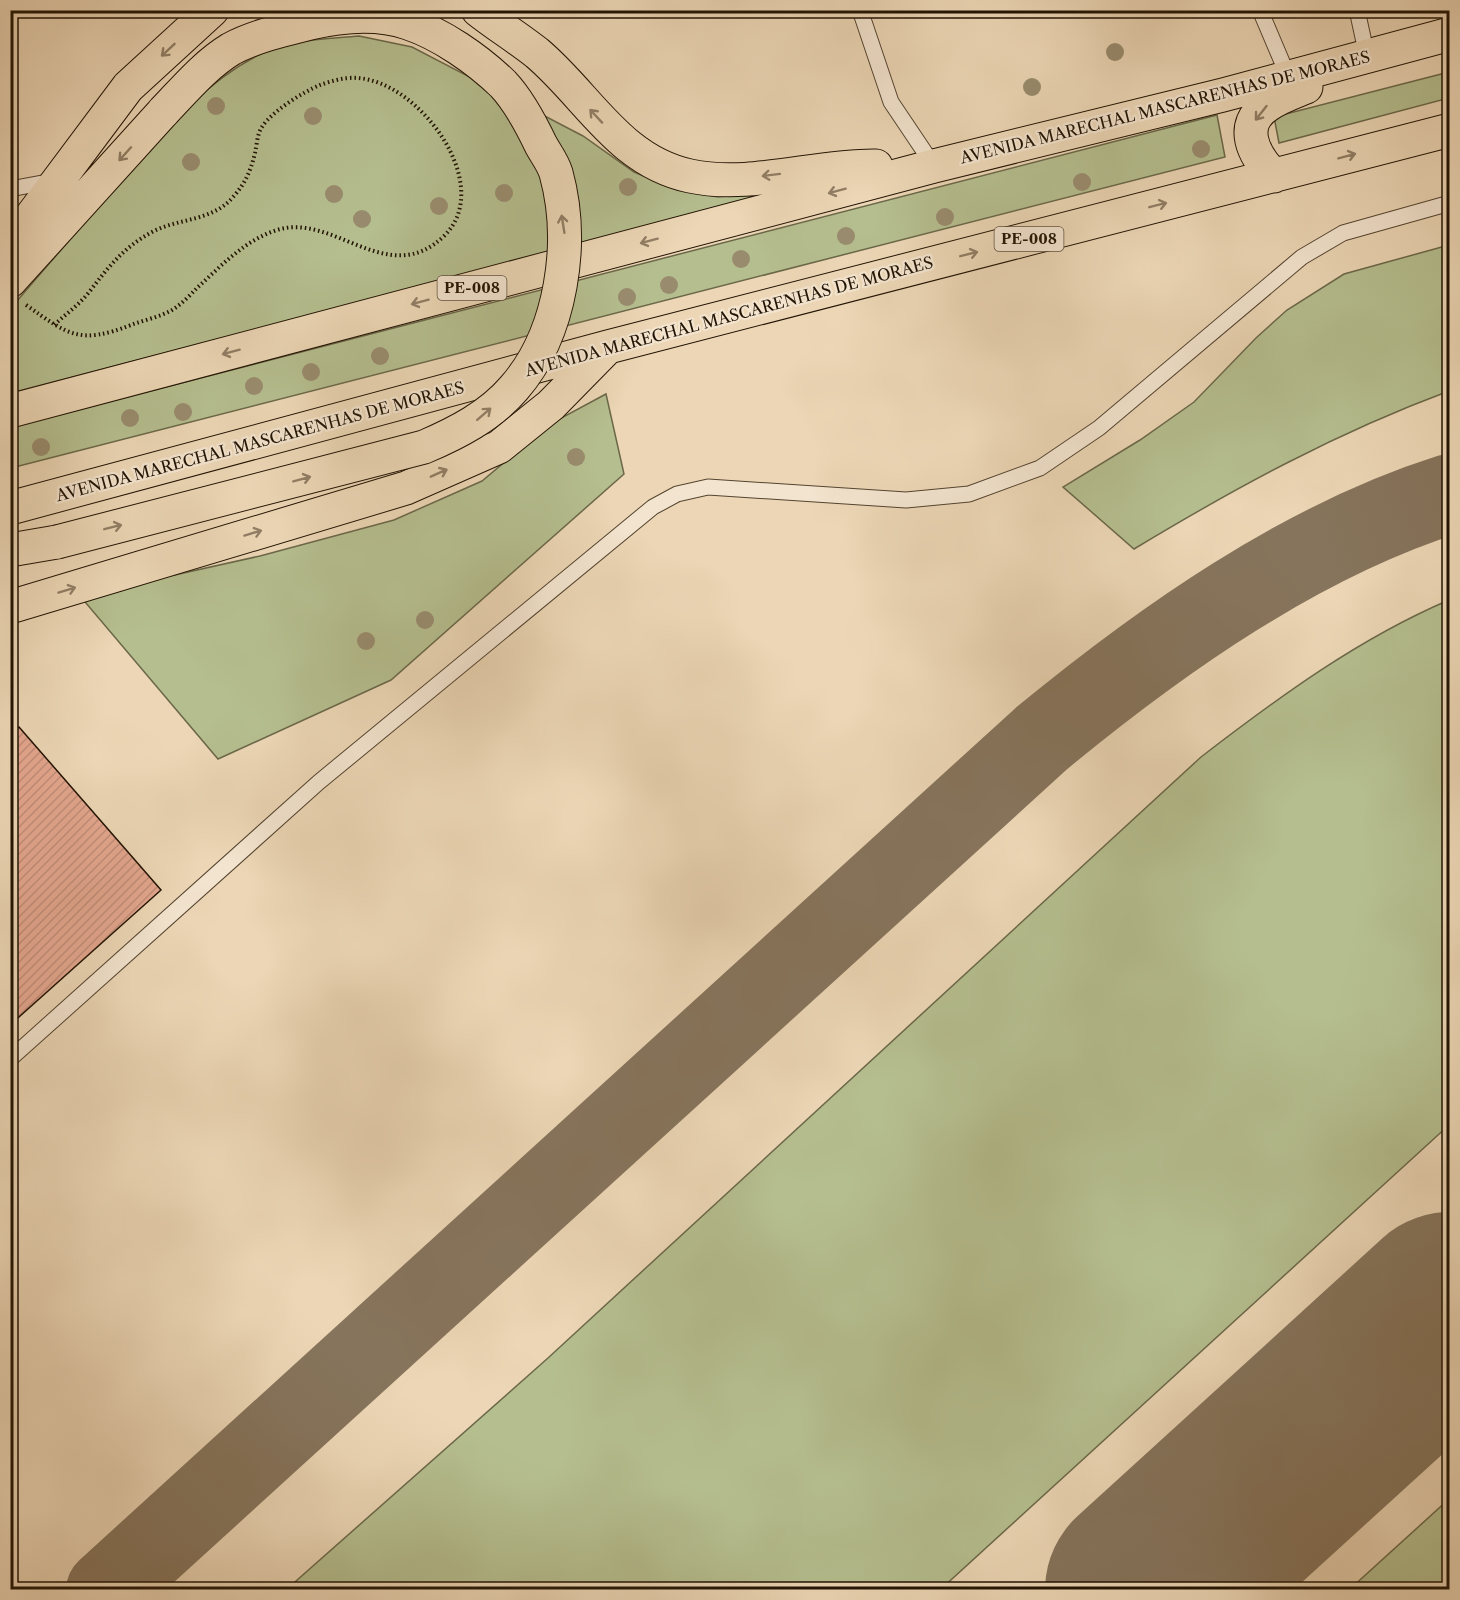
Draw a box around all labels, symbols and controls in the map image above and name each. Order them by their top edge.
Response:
one-way arrow [161,43,176,57]
street label: AVENIDA MARECHAL MASCARENHAS DE MORAES [957,46,1372,168]
one-way arrow [1254,105,1267,121]
one-way arrow [589,109,604,124]
one-way arrow [118,146,132,161]
one-way arrow [1337,150,1356,162]
one-way arrow [762,170,782,181]
one-way arrow [828,186,847,198]
one-way arrow [1148,199,1167,211]
one-way arrow [558,214,569,234]
road number: PE-008 [994,227,1064,251]
one-way arrow [640,236,659,248]
one-way arrow [960,247,979,259]
street label: AVENIDA MARECHAL MASCARENHAS DE MORAES [522,252,935,381]
road number: PE-008 [438,276,506,300]
one-way arrow [410,297,429,308]
one-way arrow [222,347,241,358]
street label: AVENIDA MARECHAL MASCARENHAS DE MORAES [53,377,466,506]
one-way arrow [477,407,492,421]
one-way arrow [429,467,447,479]
one-way arrow [292,472,311,484]
one-way arrow [103,521,122,532]
one-way arrow [243,527,262,538]
one-way arrow [57,584,76,595]

